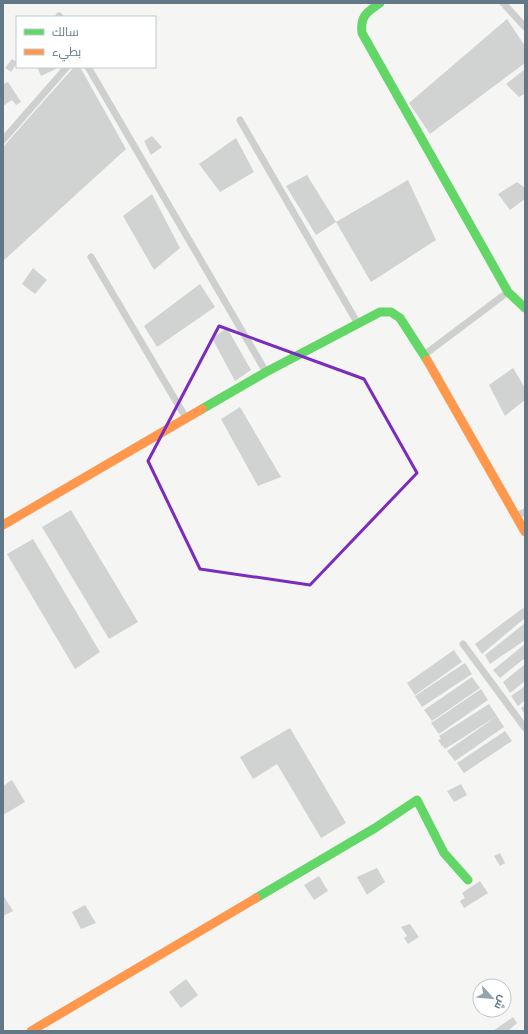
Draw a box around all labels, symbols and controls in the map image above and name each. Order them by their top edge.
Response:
legend [16,16,156,68]
text: سالك [52,25,79,41]
text: بطيء [52,45,81,62]
north arrow [472,978,512,1018]
text: ش [491,993,509,1012]

